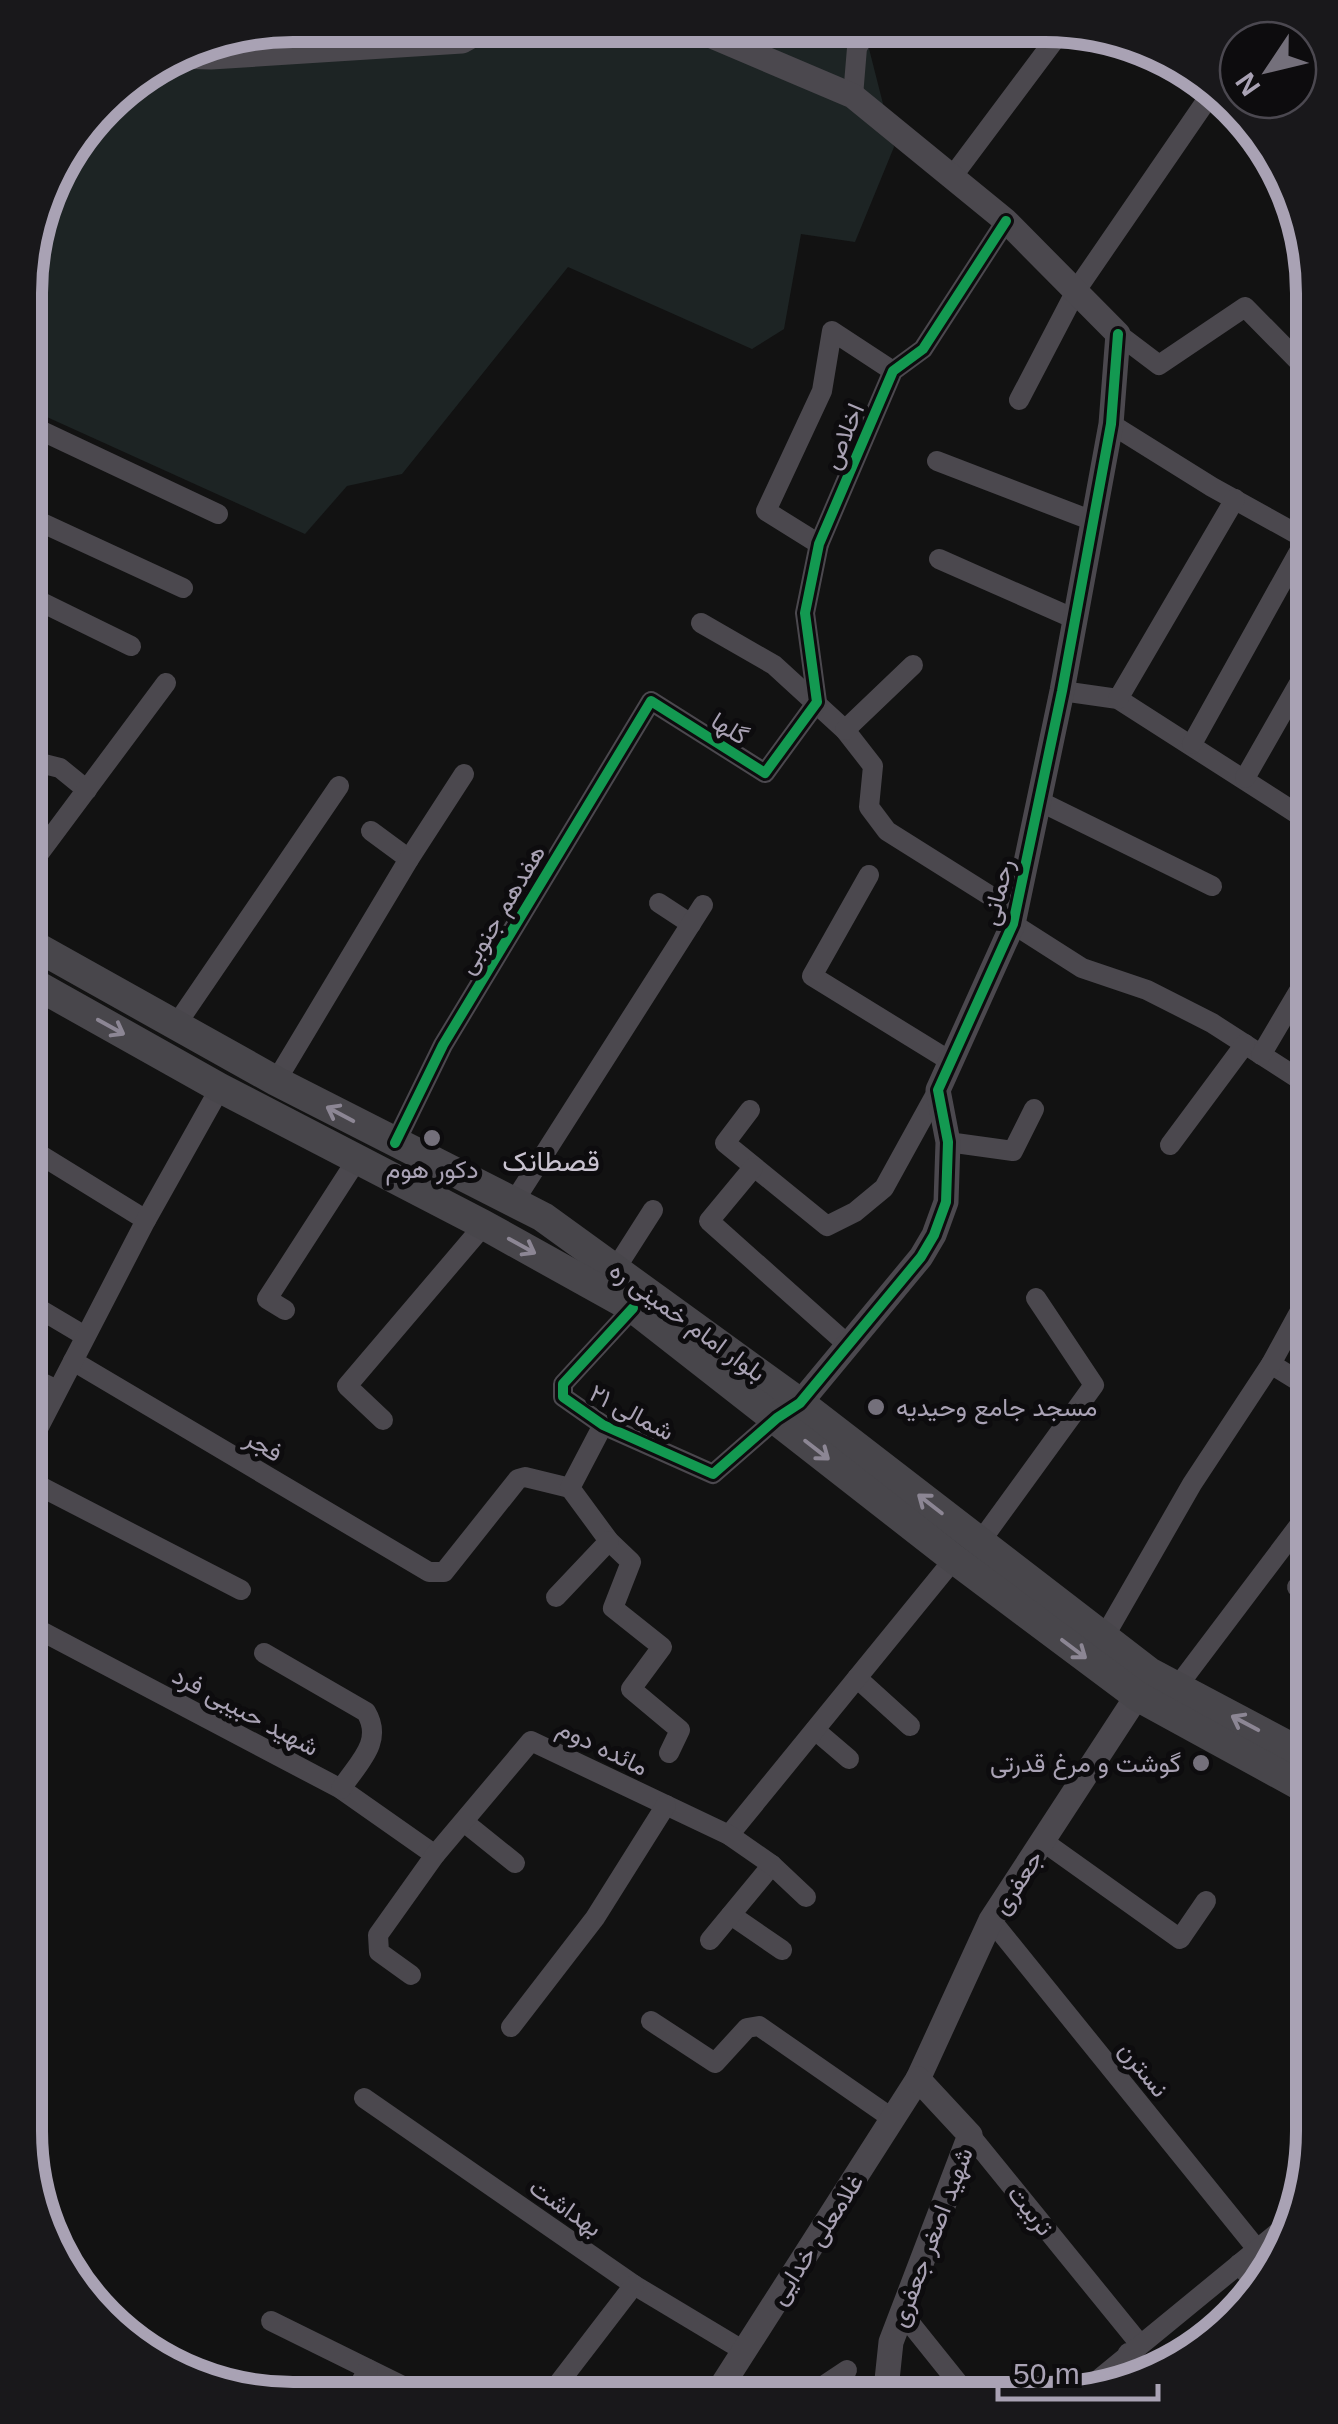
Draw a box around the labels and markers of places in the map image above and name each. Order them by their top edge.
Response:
marker: دکور هوم [421,1127,443,1149]
place label: دکور هوم [386,1155,478,1186]
place label: مسجد جامع وحیدیه [896,1393,1097,1425]
marker: مسجد جامع وحیدیه [865,1396,887,1418]
place label: گوشت و مرغ قدرتی [990,1749,1181,1780]
marker: گوشت و مرغ قدرتی [1190,1752,1212,1774]

